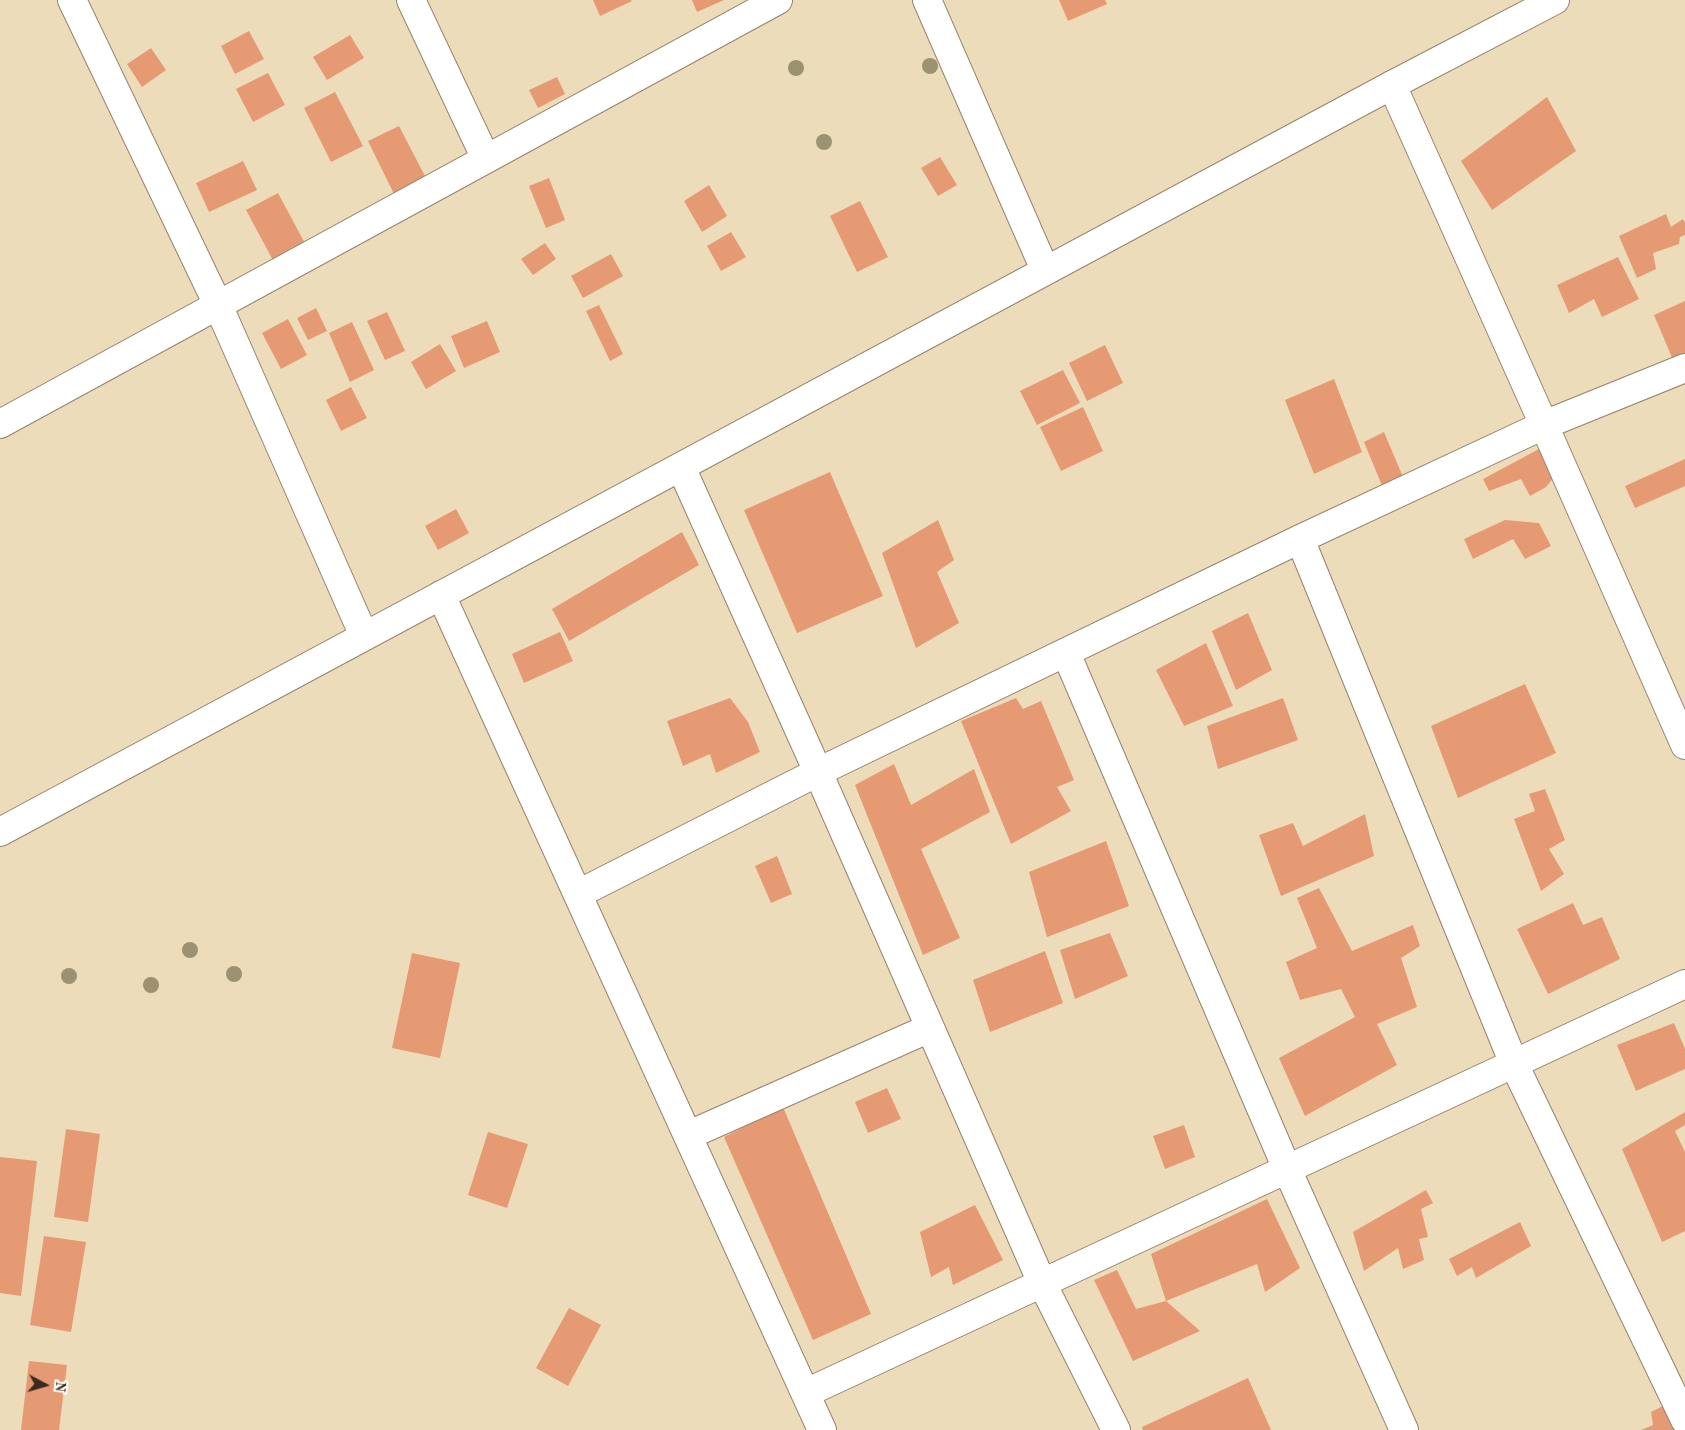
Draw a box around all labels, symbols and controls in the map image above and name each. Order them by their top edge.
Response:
north arrow [20,1360,70,1410]
text: N [52,1381,67,1393]

